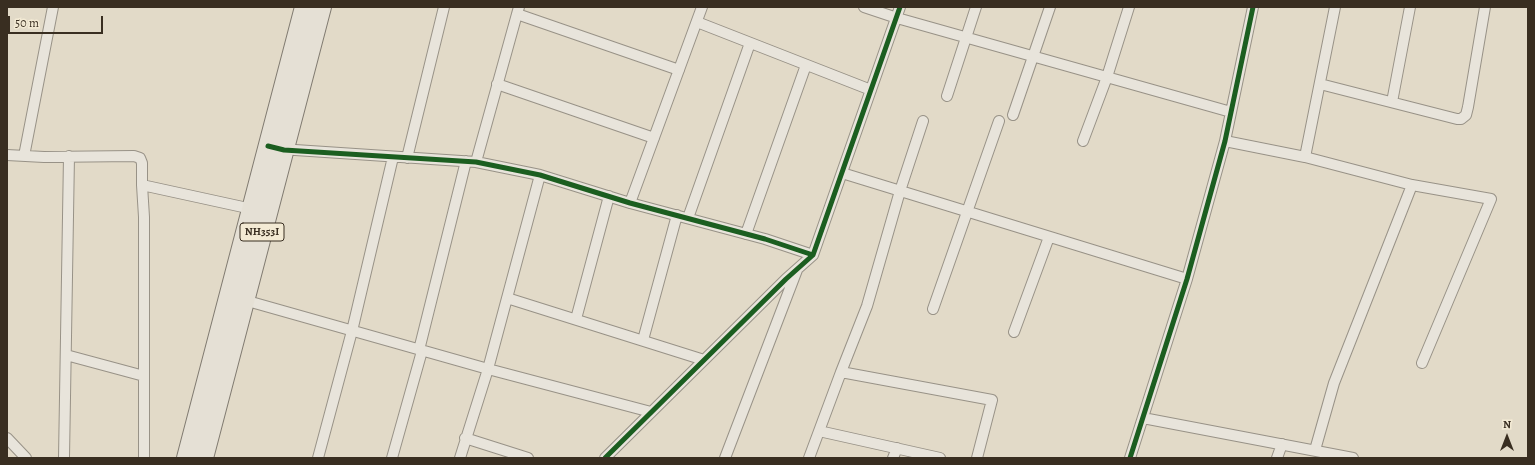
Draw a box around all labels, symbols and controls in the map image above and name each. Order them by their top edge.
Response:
scale bar [10,8,105,34]
text: 50 m [15,15,39,31]
road number: NH353I [240,223,284,241]
north arrow [1487,417,1527,457]
text: N [1503,417,1511,432]

